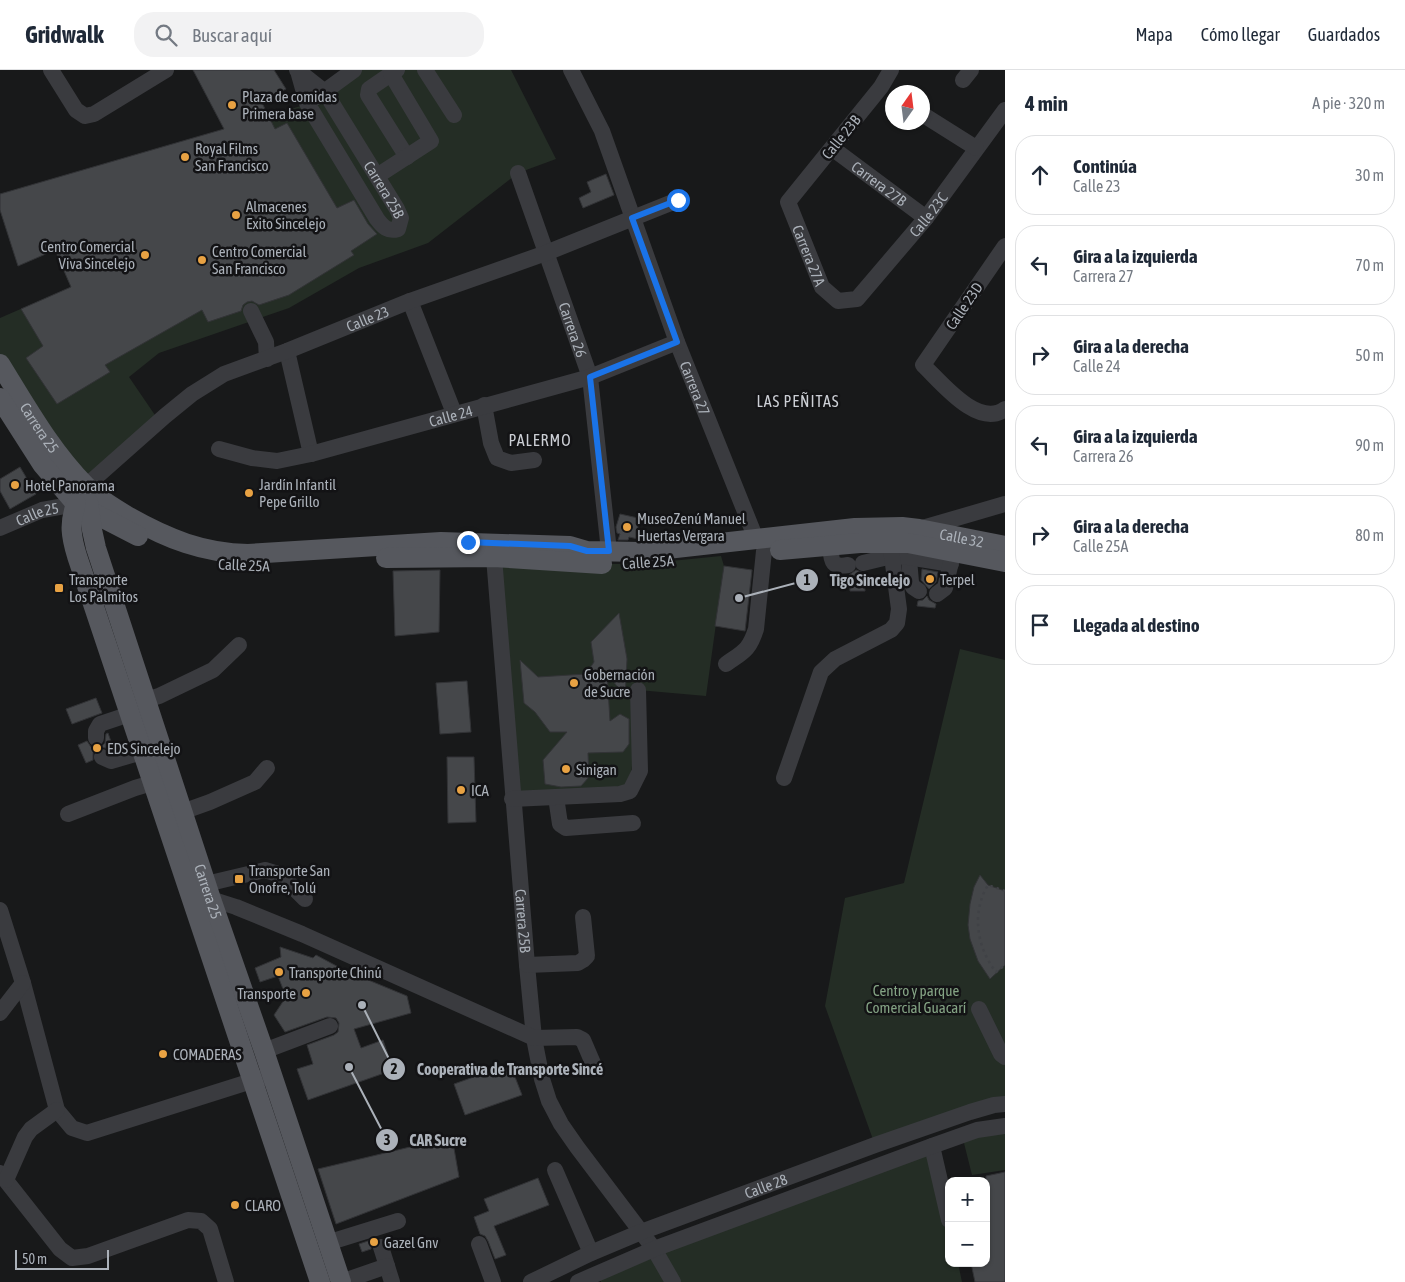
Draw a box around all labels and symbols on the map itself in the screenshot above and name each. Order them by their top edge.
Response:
north arrow [885,85,930,130]
place label: Plaza de comidas Primera base [242,88,337,122]
marker: Plaza de comidas Primera base [226,99,238,111]
street label: Calle 23B [818,112,864,162]
place label: Royal Films San Francisco [195,140,269,174]
marker: Royal Films San Francisco [179,151,191,163]
street label: Carrera 27B [849,157,910,209]
street label: Carrera 25B [361,158,408,221]
route start [667,189,690,212]
street label: Calle 23C [906,189,951,240]
place label: Almacenes Exito Sincelejo [246,198,326,232]
marker: Almacenes Exito Sincelejo [230,209,242,221]
street label: Carrera 27A [790,222,829,289]
place label: Centro Comercial Viva Sincelejo [41,238,135,272]
place label: Centro Comercial San Francisco [212,243,306,277]
marker: Centro Comercial Viva Sincelejo [139,249,151,261]
marker: Centro Comercial San Francisco [196,254,208,266]
street label: Calle 23D [942,279,986,333]
street label: Carrera 26 [556,300,591,359]
street label: Calle 23 [344,302,391,335]
street label: Carrera 27 [677,359,714,418]
district label: LAS PEÑITAS [756,392,840,410]
street label: Carrera 25 [17,399,63,456]
street label: Calle 24 [427,401,474,430]
district label: PALERMO [508,431,572,449]
place label: Jardín Infantil Pepe Grillo [259,476,336,510]
place label: Hotel Panorama [25,477,115,494]
marker: Hotel Panorama [9,479,21,491]
marker: Jardín Infantil Pepe Grillo [243,487,255,499]
street label: Calle 25 [13,499,60,529]
place label: MuseoZenú Manuel Huertas Vergara [637,510,746,544]
marker: MuseoZenú Manuel Huertas Vergara [621,521,633,533]
street label: Calle 32 [938,525,985,550]
route end [457,531,480,554]
street label: Calle 25A [622,552,675,572]
street label: Calle 25A [218,556,271,574]
callout: Tigo Sincelejo [795,565,920,596]
place label: Transporte Los Palmitos [69,571,138,605]
text: 1 [803,571,811,588]
text: Tigo Sincelejo [830,571,911,589]
place label: Terpel [940,571,975,588]
marker: Terpel [924,573,936,585]
marker: Transporte Los Palmitos [53,582,65,594]
place label: Gobernación de Sucre [584,666,655,700]
marker: Gobernación de Sucre [568,677,580,689]
place label: EDS Sincelejo [107,740,181,757]
marker: EDS Sincelejo [91,742,103,754]
place label: Sinigan [576,761,617,778]
marker: Sinigan [560,763,572,775]
place label: ICA [471,782,490,799]
marker: ICA [455,784,467,796]
street label: Carrera 25 [192,862,226,921]
place label: Transporte San Onofre, Tolú [249,862,330,896]
marker: Transporte San Onofre, Tolú [233,873,245,885]
street label: Carrera 25B [512,888,534,953]
place label: Transporte Chinú [289,964,382,981]
marker: Transporte Chinú [273,966,285,978]
park label: Centro y parque Comercial Guacarí [866,982,967,1016]
place label: Transporte [237,985,296,1002]
marker: Transporte [300,987,312,999]
place label: COMADERAS [173,1046,242,1063]
marker: COMADERAS [157,1048,169,1060]
callout: Cooperativa de Transporte Sincé [382,1054,613,1085]
text: 2 [390,1060,398,1077]
text: Cooperativa de Transporte Sincé [417,1060,603,1078]
callout: CAR Sucre [374,1125,477,1156]
text: 3 [383,1131,391,1148]
text: CAR Sucre [409,1131,467,1149]
street label: Calle 28 [742,1170,790,1201]
place label: CLARO [245,1197,281,1214]
marker: CLARO [229,1199,241,1211]
place label: Gazel Gnv [384,1234,438,1251]
marker: Gazel Gnv [368,1236,380,1248]
scale bar [15,1247,109,1270]

